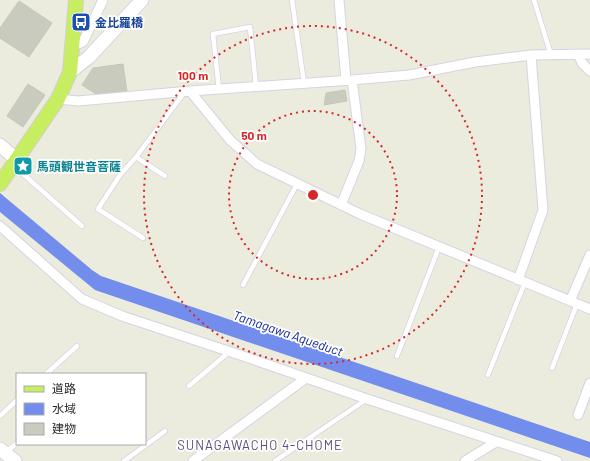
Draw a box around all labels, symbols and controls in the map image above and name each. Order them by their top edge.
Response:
bus stop icon: 金比羅橋 [70,11,92,33]
place label: 金比羅橋 [95,15,144,29]
text: 100 m [178,68,208,82]
text: 50 m [241,128,267,142]
place icon: 馬頭観世音菩薩 [12,155,34,177]
place label: 馬頭観世音菩薩 [37,159,121,173]
centre of rings [306,188,320,202]
water label: Tamagawa Aqueduct [231,307,345,359]
legend [16,373,146,445]
text: 道路 [52,381,76,395]
text: 水域 [52,401,76,415]
text: 建物 [52,421,76,435]
district label: SUNAGAWACHO 4-CHOME [177,437,343,453]

